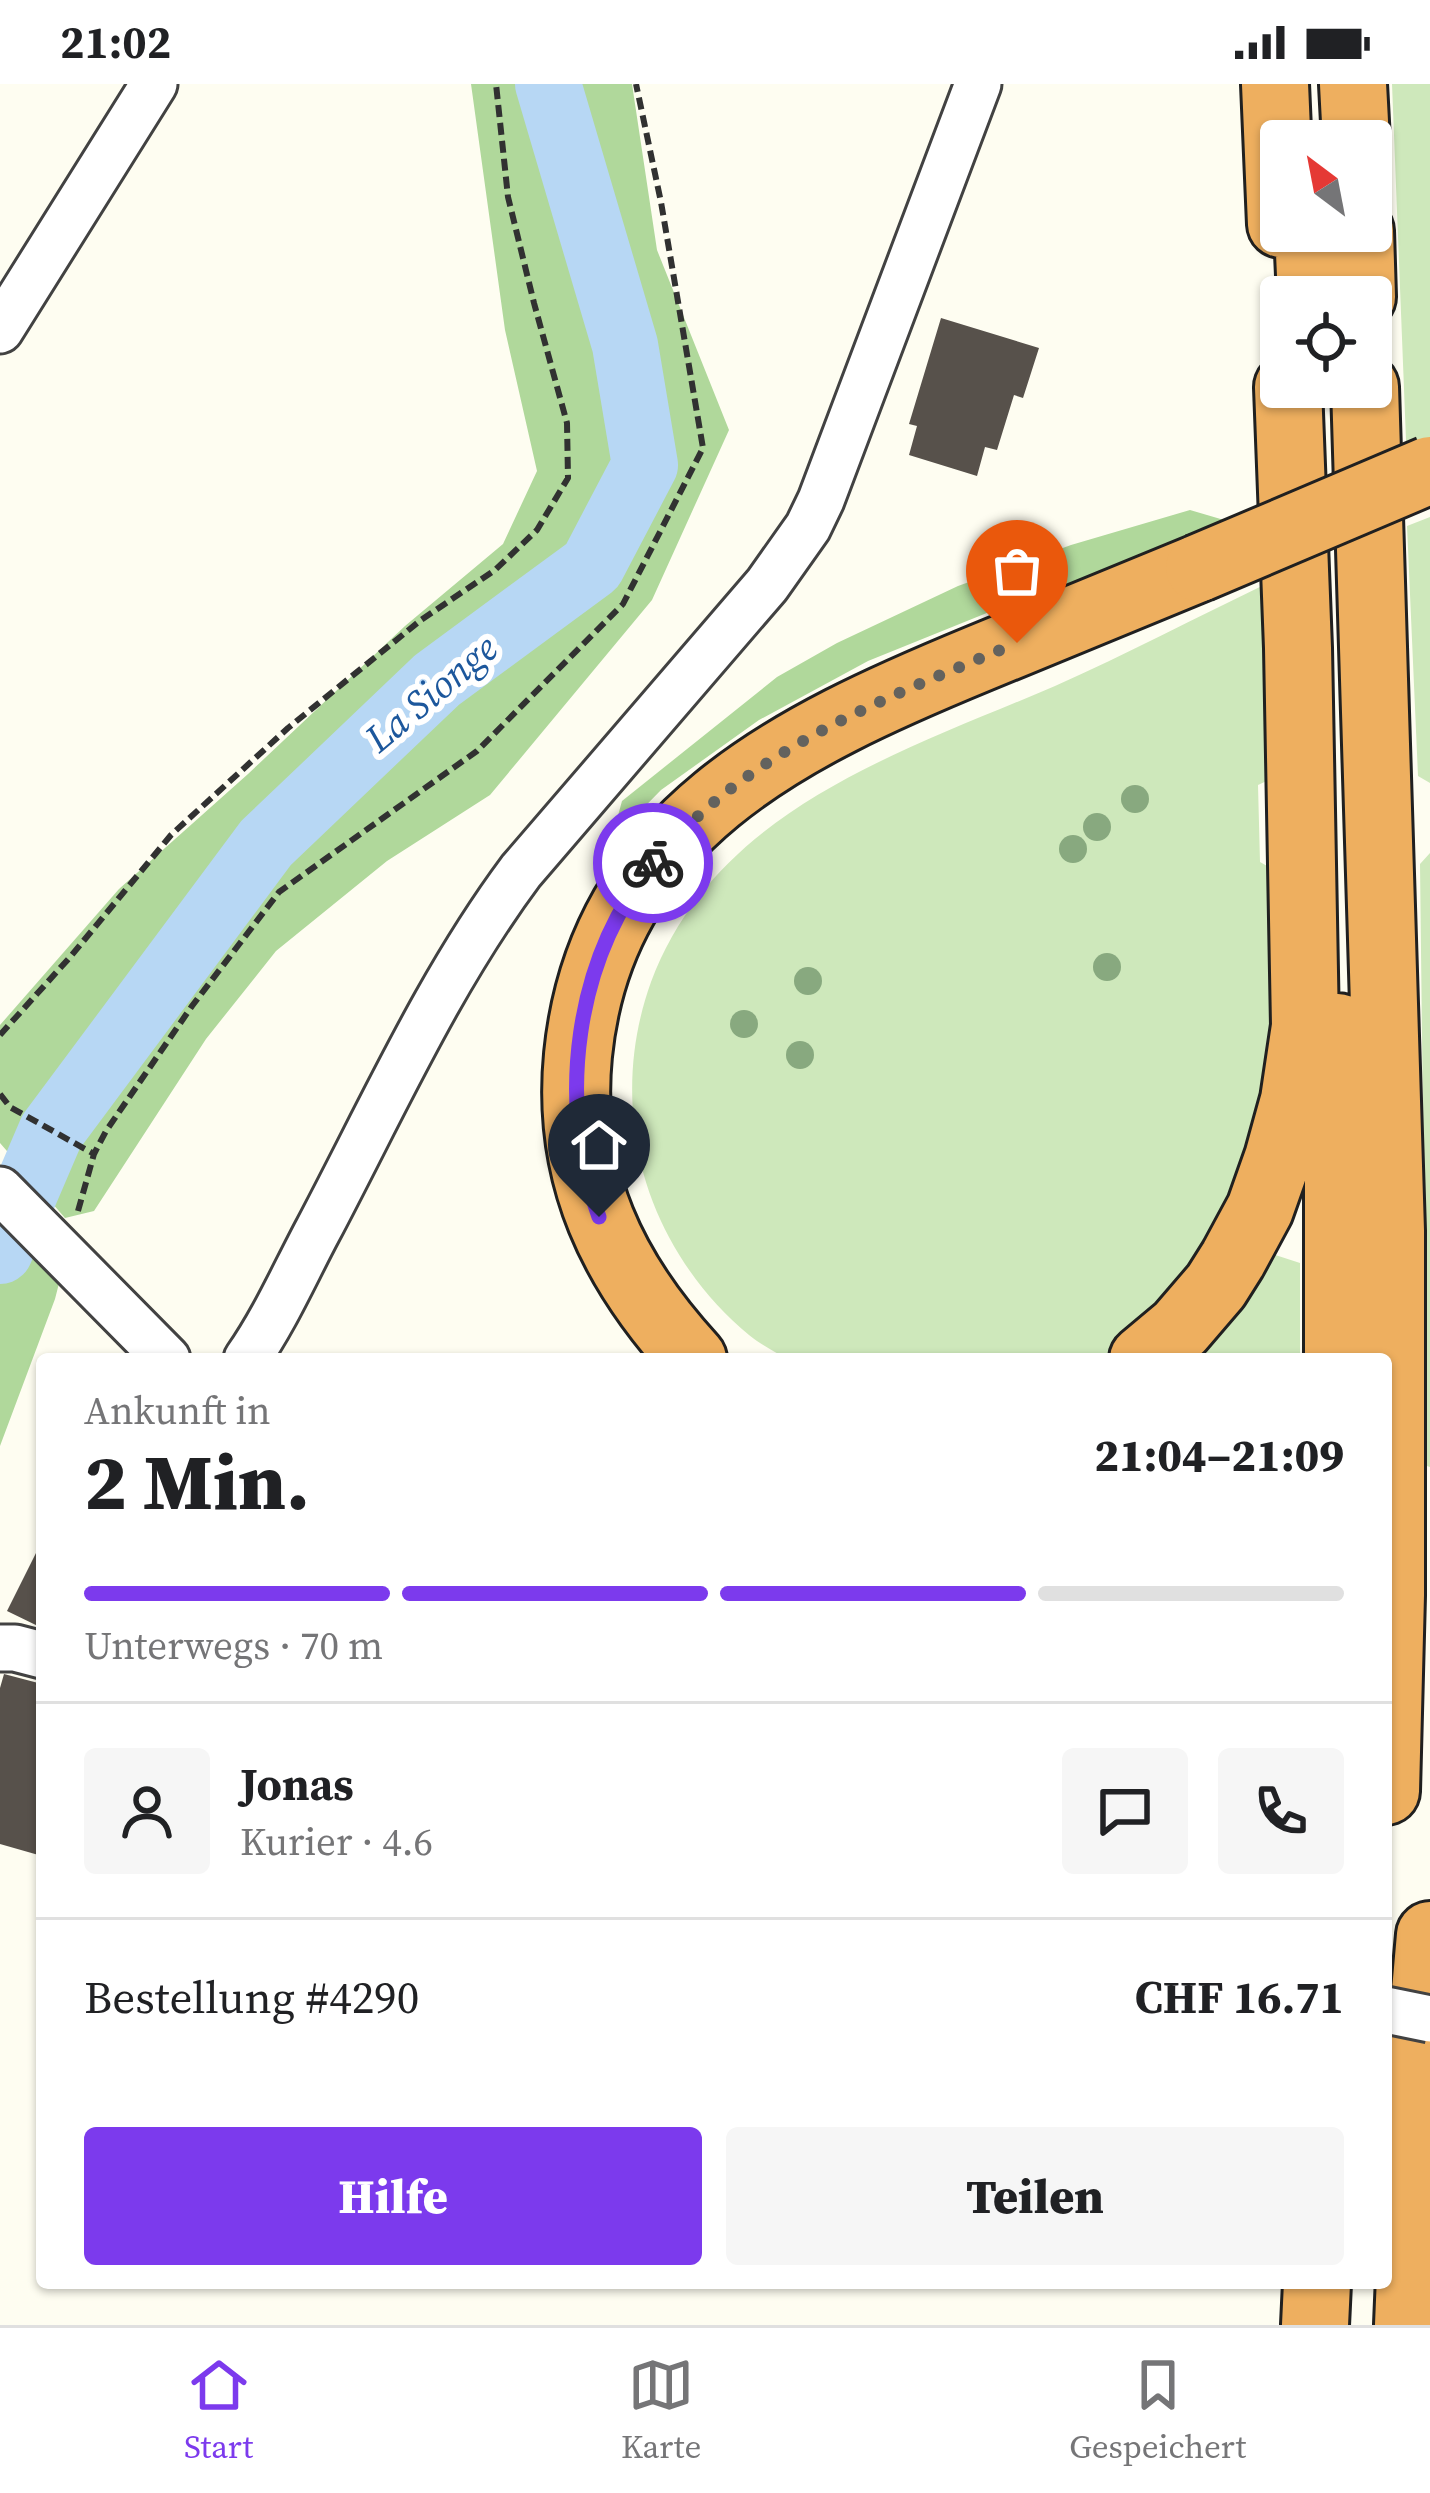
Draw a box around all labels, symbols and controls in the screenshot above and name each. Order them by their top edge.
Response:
text: 21:02 [60,11,171,73]
north arrow [1260,120,1392,252]
map controls [1260,120,1392,408]
button: locate [1260,276,1392,408]
pin [966,520,1068,643]
icon: bag [984,538,1050,604]
water label: La Sionge [353,622,509,765]
courier [593,803,713,923]
icon: bike [620,830,686,896]
pin [548,1094,650,1217]
icon: home [566,1112,632,1178]
text: Ankunft in [84,1384,271,1437]
text: 21:04–21:09 [1094,1424,1344,1486]
text: 2 Min. [84,1428,310,1535]
text: Unterwegs · 70 m [84,1619,383,1672]
button: person [84,1748,210,1874]
button: chat [1062,1748,1188,1874]
button: phone [1218,1748,1344,1874]
text: Jonas [240,1753,354,1815]
text: Kurier · 4.6 [240,1815,433,1868]
text: Bestellung #4290 [84,1966,419,2028]
text: CHF 16.71 [1135,1966,1344,2028]
button: Hilfe [84,2127,702,2265]
button: Teilen [726,2127,1344,2265]
tab: Start [184,2352,253,2469]
tab: Karte [621,2352,701,2469]
tab: Gespeichert [1069,2352,1246,2469]

